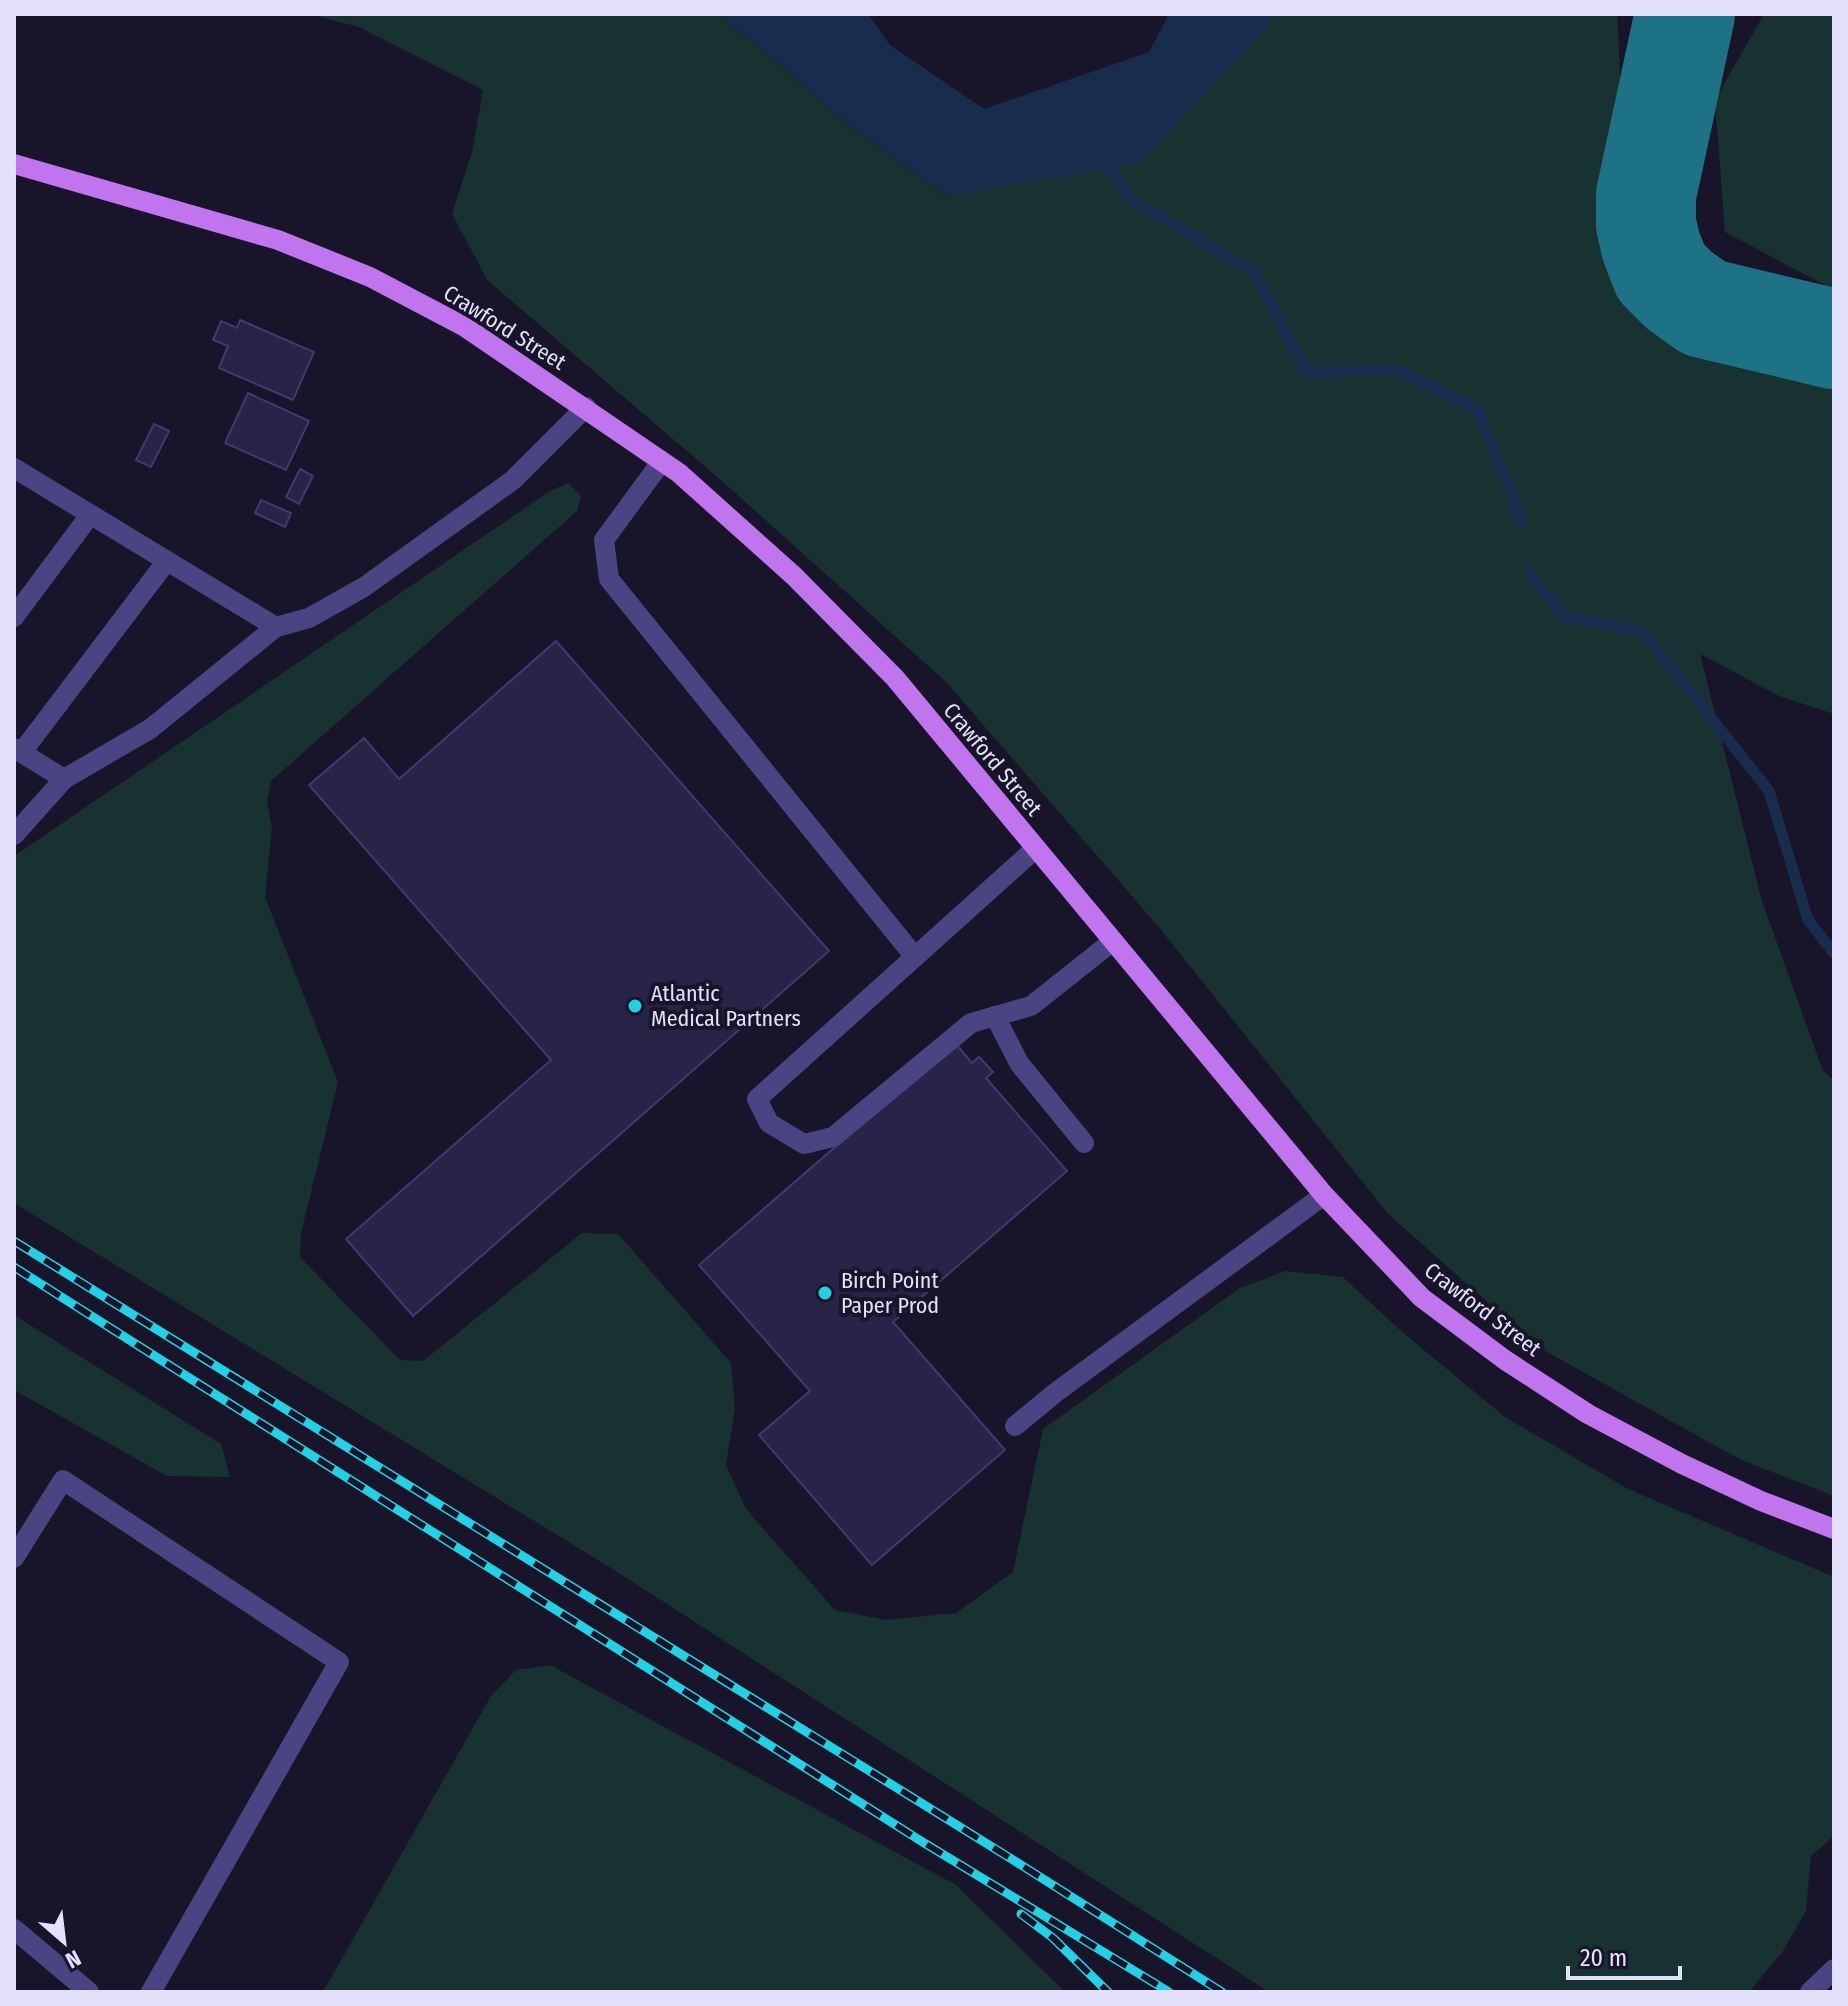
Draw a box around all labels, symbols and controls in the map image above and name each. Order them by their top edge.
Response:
street label: Crawford Street [439,279,572,376]
street label: Crawford Street [938,697,1048,822]
place label: Atlantic Medical Partners [651,980,801,1032]
marker: Atlantic Medical Partners [626,997,644,1015]
street label: Crawford Street [1419,1257,1547,1363]
place label: Birch Point Paper Prod [841,1267,939,1319]
marker: Birch Point Paper Prod [816,1284,834,1302]
north arrow [24,1902,104,1982]
scale bar [1568,1930,1680,1980]
text: N [61,1944,85,1974]
text: 20 m [1580,1944,1627,1972]

